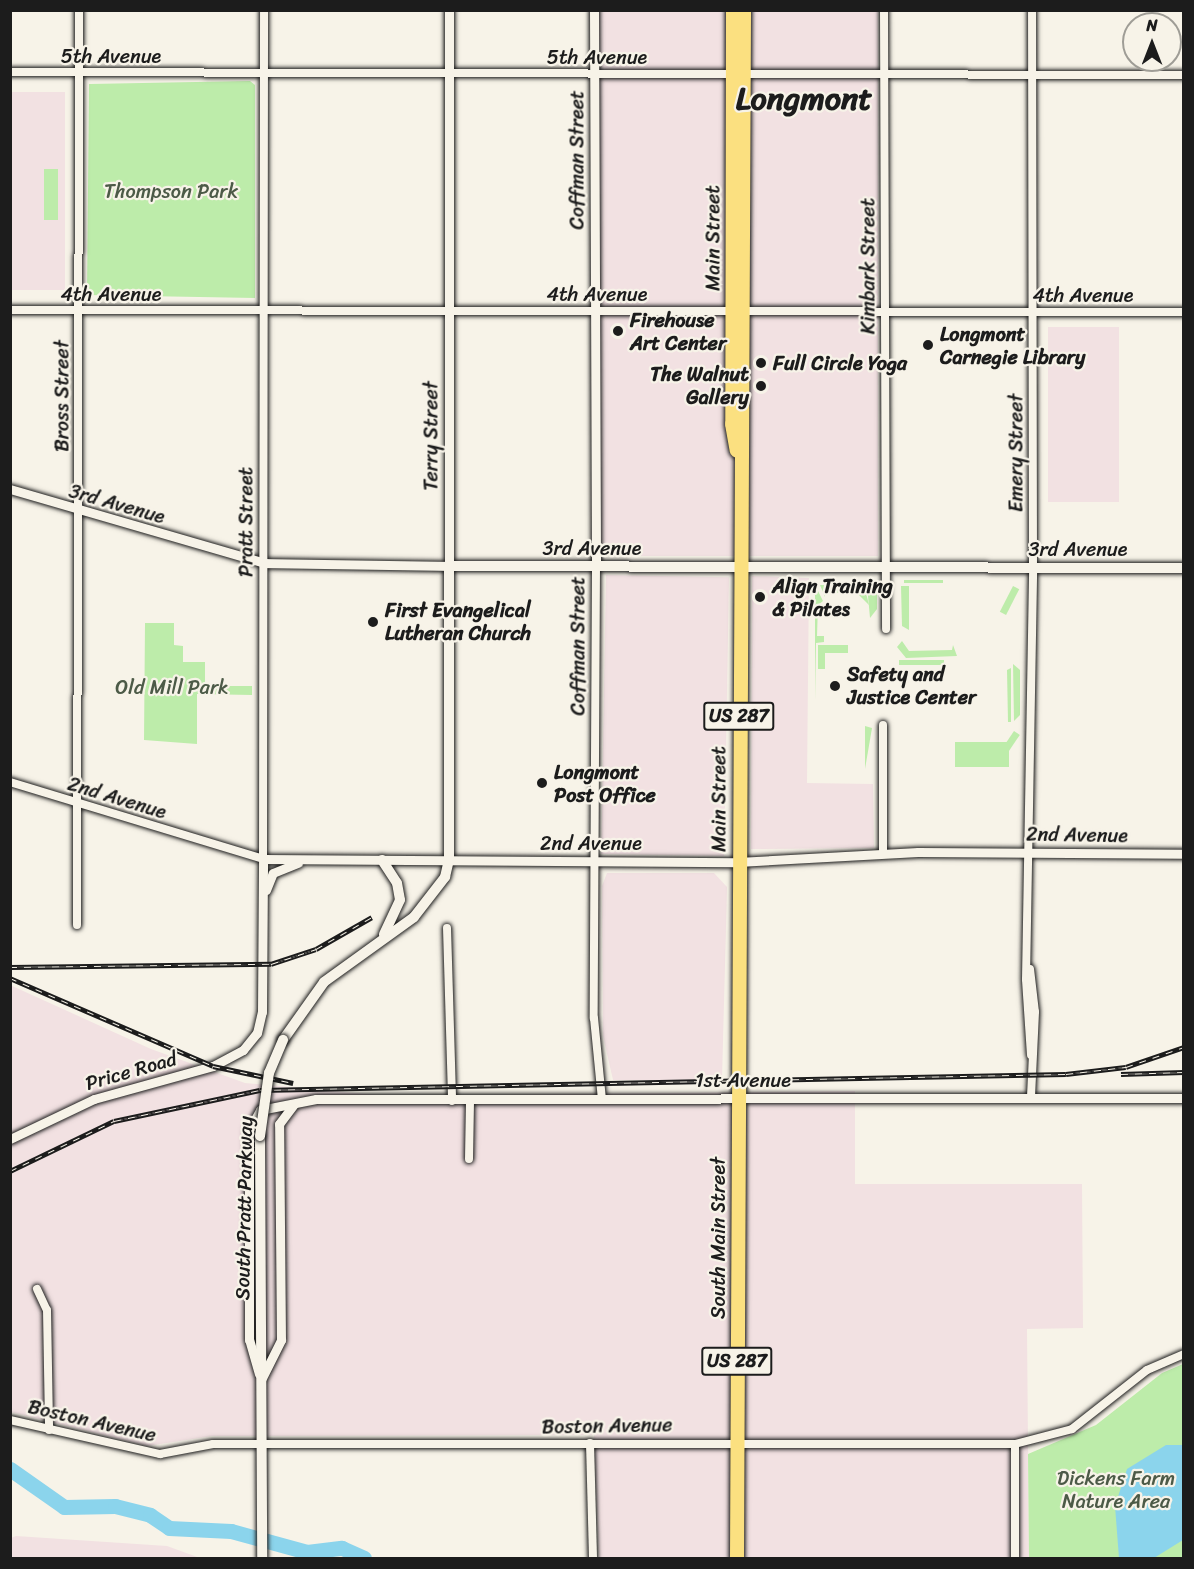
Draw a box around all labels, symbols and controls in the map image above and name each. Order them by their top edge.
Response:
text: N [1146,11,1158,40]
north arrow [1122,12,1182,72]
street label: 5th Avenue [61,44,161,68]
street label: 5th Avenue [547,45,647,69]
district label: Longmont [736,80,872,118]
street label: Coffman Street [565,90,589,230]
park label: Thompson Park [104,179,238,203]
street label: Main Street [701,185,725,291]
street label: Kimbark Street [856,198,880,334]
street label: 4th Avenue [61,282,161,306]
street label: 4th Avenue [547,282,647,306]
street label: 4th Avenue [1033,283,1133,307]
place label: Firehouse Art Center [630,308,726,355]
place label: Longmont Carnegie Library [940,322,1085,369]
marker: Firehouse Art Center [611,324,625,338]
marker: Longmont Carnegie Library [921,338,935,352]
street label: Bross Street [50,340,74,452]
place label: Full Circle Yoga [773,351,908,375]
marker: Full Circle Yoga [754,356,768,370]
place label: The Walnut Gallery [651,362,749,409]
marker: The Walnut Gallery [754,379,768,393]
street label: Terry Street [419,381,443,491]
street label: Emery Street [1004,394,1028,512]
street label: Pratt Street [234,467,258,577]
street label: 3rd Avenue [66,479,168,529]
street label: 3rd Avenue [543,536,641,560]
street label: 3rd Avenue [1029,537,1127,561]
place label: Align Training & Pilates [772,574,893,621]
street label: Coffman Street [566,576,590,716]
marker: Align Training & Pilates [753,590,767,604]
place label: First Evangelical Lutheran Church [385,598,531,645]
marker: First Evangelical Lutheran Church [366,615,380,629]
place label: Safety and Justice Center [847,662,976,709]
park label: Old Mill Park [115,675,229,699]
marker: Safety and Justice Center [828,679,842,693]
road number: US 287 [703,701,775,731]
street label: Main Street [707,746,731,852]
place label: Longmont Post Office [554,760,656,807]
street label: 2nd Avenue [65,772,169,824]
marker: Longmont Post Office [535,776,549,790]
street label: 2nd Avenue [1026,822,1128,848]
street label: 2nd Avenue [540,831,642,855]
street label: Price Road [82,1046,180,1096]
street label: 1st Avenue [695,1068,791,1092]
street label: South Pratt Parkway [230,1115,258,1301]
street label: South Main Street [706,1156,730,1320]
road number: US 287 [701,1346,773,1376]
street label: Boston Avenue [26,1395,158,1447]
street label: Boston Avenue [541,1413,673,1439]
park label: Dickens Farm Nature Area [1057,1467,1175,1514]

